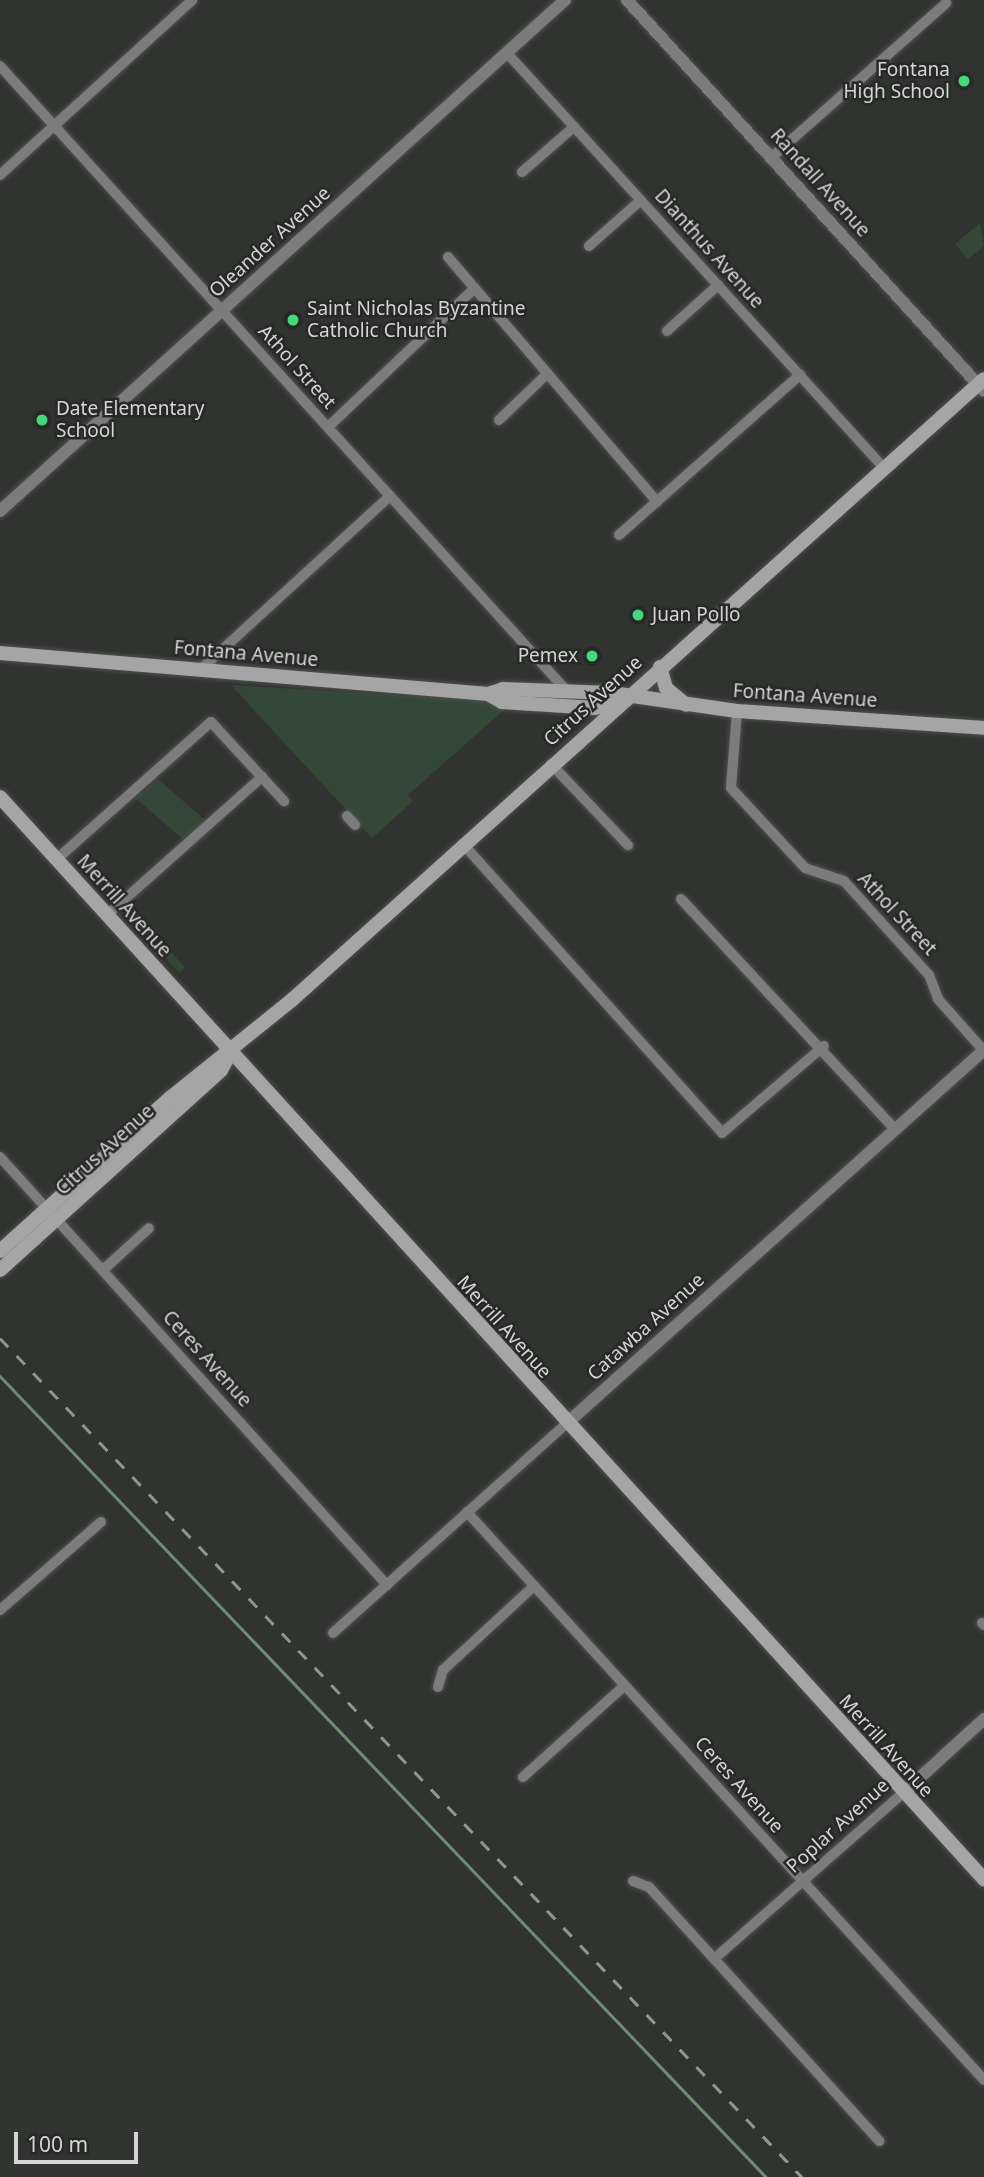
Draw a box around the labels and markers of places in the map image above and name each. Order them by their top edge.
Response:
place label: Fontana High School [843,59,950,103]
marker: Fontana High School [956,73,972,89]
place label: Saint Nicholas Byzantine Catholic Church [307,298,525,342]
marker: Saint Nicholas Byzantine Catholic Church [285,312,301,328]
place label: Date Elementary School [56,398,205,442]
marker: Date Elementary School [34,412,50,428]
place label: Juan Pollo [652,604,741,626]
marker: Juan Pollo [630,607,646,623]
place label: Pemex [518,645,578,667]
marker: Pemex [584,648,600,664]

